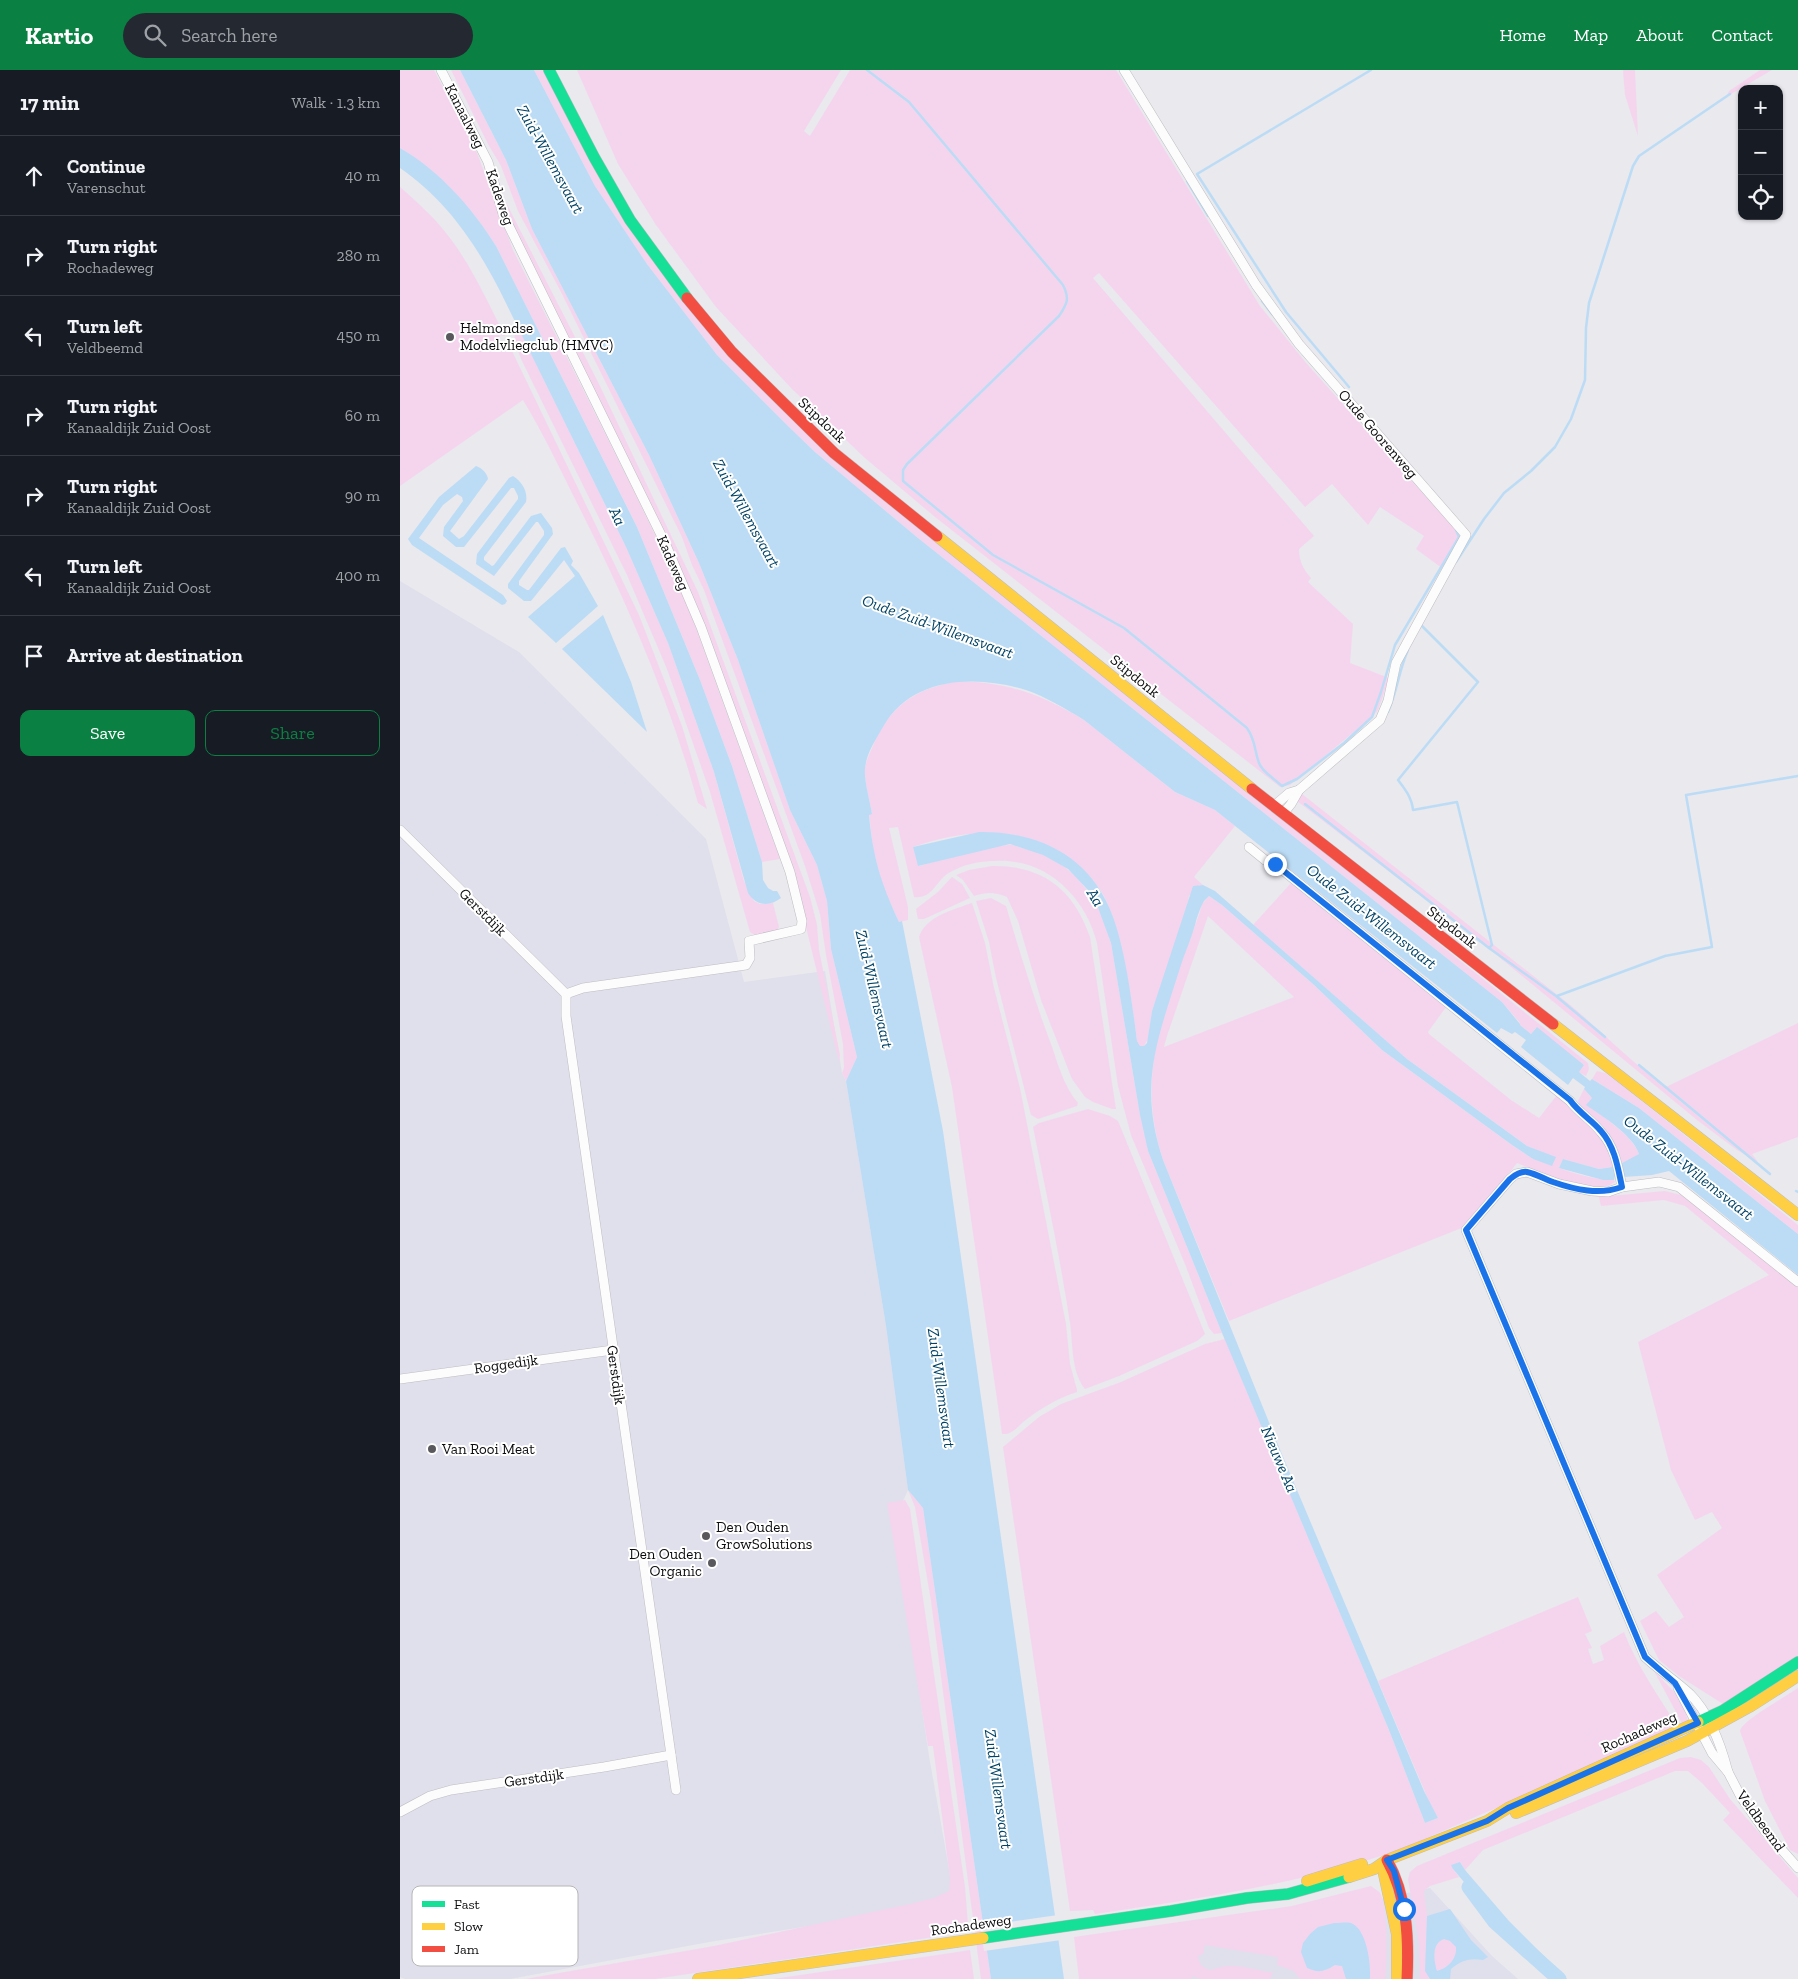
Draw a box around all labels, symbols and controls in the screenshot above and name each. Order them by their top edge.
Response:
search box [123,13,473,58]
text: Kartio [25,21,93,50]
icon: search [141,21,169,49]
text: Search here [181,24,277,47]
text: Home [1499,24,1546,46]
text: Map [1574,24,1608,46]
text: About [1636,24,1683,46]
text: Contact [1711,24,1773,46]
street label: Kanaalweg [441,81,489,151]
map controls [1738,85,1783,220]
button: + [1738,85,1783,130]
text: 17 min [20,90,80,115]
text: Walk · 1.3 km [292,93,380,112]
water label: Zuid-Willemsvaart [513,102,588,217]
button: − [1738,130,1783,175]
text: Continue [67,155,145,178]
icon: ahead [20,162,48,190]
text: 40 m [345,166,380,185]
street label: Kadeweg [482,166,518,228]
button: locate [1738,175,1783,220]
text: Varenschut [67,178,146,197]
text: Turn right [67,235,157,258]
icon: right [20,242,48,270]
text: 280 m [336,246,380,265]
text: Rochadeweg [67,258,154,277]
text: Turn left [67,315,142,338]
place label: Helmondse Modelvliegclub (HMVC) [460,319,613,354]
icon: left [20,322,48,350]
text: 450 m [337,326,380,345]
marker: Helmondse Modelvliegclub (HMVC) [444,331,456,343]
text: Veldbeemd [67,338,143,357]
street label: Oude Goorenweg [1334,386,1422,482]
street label: Stipdonk [795,394,850,447]
text: Turn right [67,395,157,418]
icon: right [20,402,48,430]
text: 60 m [345,406,380,425]
text: Kanaaldijk Zuid Oost [67,418,211,437]
water label: Zuid-Willemsvaart [709,456,784,571]
text: Turn right [67,475,157,498]
icon: right [20,482,48,510]
text: 90 m [345,486,380,505]
text: Kanaaldijk Zuid Oost [67,498,211,517]
water label: Aa [605,503,630,528]
street label: Kadeweg [653,533,693,593]
text: Turn left [67,555,142,578]
icon: left [20,562,48,590]
text: 400 m [336,566,380,585]
text: Kanaaldijk Zuid Oost [67,578,211,597]
water label: Oude Zuid-Willemsvaart [860,590,1016,663]
icon: arrive [20,642,48,670]
text: Arrive at destination [67,644,243,667]
street label: Stipdonk [1107,651,1163,701]
button: Save [20,710,195,756]
button: Share [205,710,380,756]
route end [1264,853,1287,876]
water label: Oude Zuid-Willemsvaart [1303,860,1441,973]
street label: Gerstdijk [455,884,511,940]
water label: Aa [1082,884,1108,910]
street label: Stipdonk [1423,902,1481,952]
water label: Zuid-Willemsvaart [852,928,897,1051]
water label: Oude Zuid-Willemsvaart [1620,1111,1758,1224]
water label: Zuid-Willemsvaart [924,1327,959,1450]
street label: Gerstdijk [603,1344,629,1406]
street label: Roggedijk [473,1351,539,1377]
water label: Nieuwe Aa [1257,1423,1302,1495]
place label: Van Rooi Meat [441,1440,535,1458]
marker: Van Rooi Meat [426,1443,438,1455]
place label: Den Ouden GrowSolutions [716,1518,812,1553]
marker: Den Ouden GrowSolutions [700,1530,712,1542]
place label: Den Ouden Organic [629,1545,702,1580]
marker: Den Ouden Organic [706,1557,718,1569]
street label: Rochadeweg [1598,1707,1680,1757]
water label: Zuid-Willemsvaart [981,1728,1016,1851]
street label: Gerstdijk [503,1765,565,1791]
street label: Veldbeemd [1732,1786,1790,1856]
legend [412,1886,578,1966]
text: Fast [454,1896,481,1913]
route start [1393,1898,1416,1921]
street label: Rochadeweg [930,1910,1012,1940]
text: Slow [454,1918,483,1935]
text: Jam [454,1941,479,1958]

